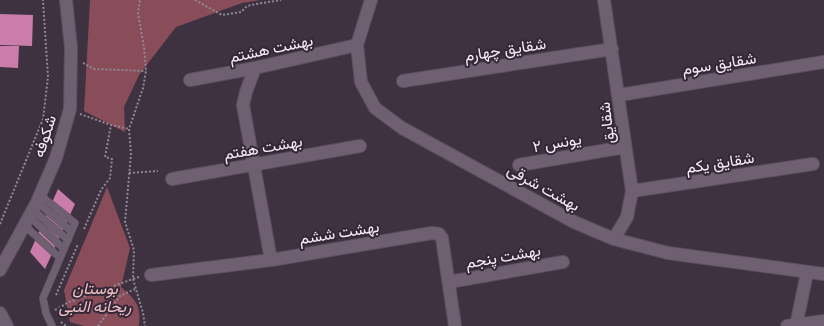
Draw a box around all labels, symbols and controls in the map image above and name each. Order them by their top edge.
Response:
street label: بهشت هشتم [227,30,315,68]
street label: شقایق چهارم [463,34,548,67]
street label: شقایق سوم [681,48,758,80]
street label: شقایق [595,101,619,145]
street label: شکوفه [29,113,61,160]
street label: یونس ۲ [531,129,583,157]
street label: بهشت هفتم [222,131,304,165]
street label: شقایق یکم [685,148,756,178]
street label: بهشت شرقی [504,160,583,216]
street label: بهشت ششم [298,217,381,249]
street label: بهشت پنجم [464,241,543,274]
park label: بوستان ریحانه النبی [58,279,132,317]

